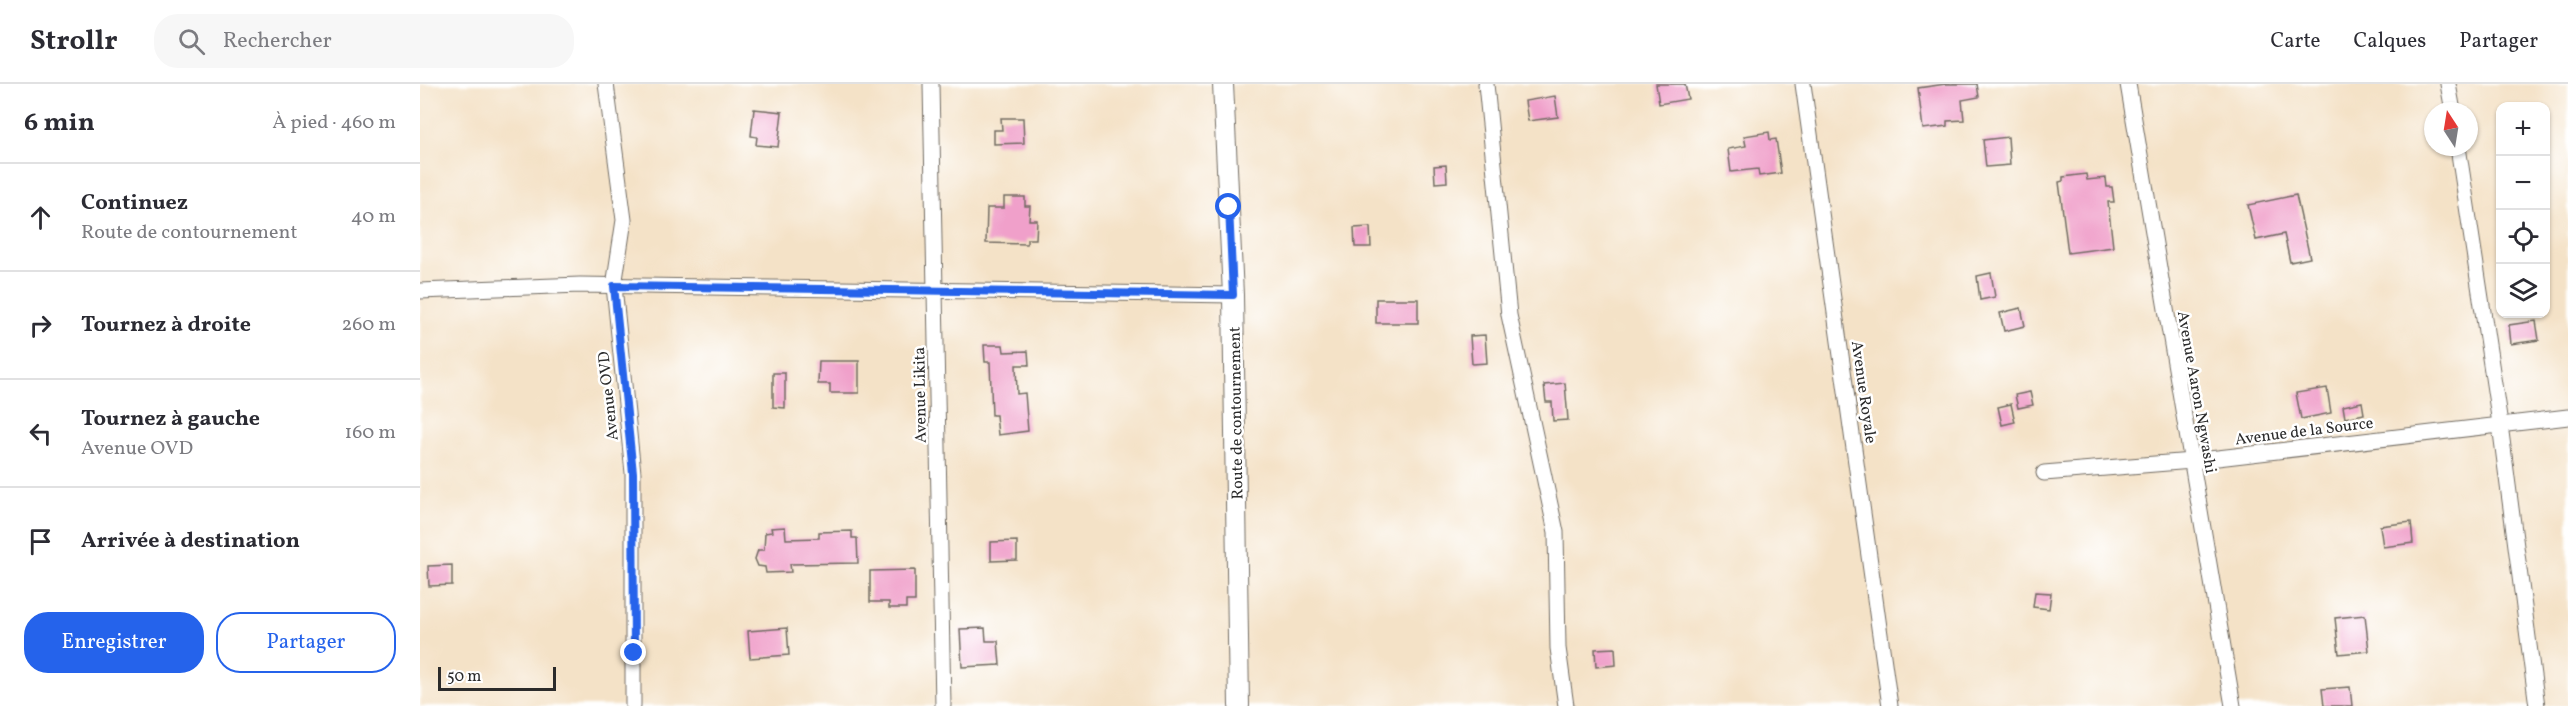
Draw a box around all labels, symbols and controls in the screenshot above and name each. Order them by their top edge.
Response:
search box [154,14,574,68]
text: Strollr [30,22,118,61]
icon: search [175,25,208,58]
text: Rechercher [223,26,332,57]
text: Carte [2270,27,2321,56]
text: Calques [2354,27,2426,56]
text: Partager [2459,27,2538,56]
north arrow [2424,102,2478,156]
map controls [2496,102,2550,318]
button: + [2496,102,2550,156]
text: 6 min [24,105,95,141]
text: À pied · 460 m [272,109,396,137]
button: − [2496,156,2550,210]
text: Continuez [81,188,188,219]
route start [1215,193,1241,219]
icon: ahead [24,201,57,234]
text: 40 m [351,203,396,231]
button: locate [2496,210,2550,264]
text: Route de contournement [81,219,297,247]
button: layers [2496,264,2550,318]
icon: right [24,309,57,342]
text: Tournez à droite [81,310,251,341]
street label: Avenue Aaron Ngwashi [2171,310,2221,475]
text: 260 m [341,311,396,339]
street label: Route de contournement [1224,326,1250,500]
street label: Avenue Royale [1845,339,1881,445]
street label: Avenue Likita [909,347,933,443]
street label: Avenue OVD [593,350,625,441]
text: Tournez à gauche [81,404,260,435]
street label: Avenue de la Source [2234,413,2375,451]
icon: left [24,417,57,450]
text: 160 m [344,419,396,447]
text: Avenue OVD [81,435,193,463]
icon: arrive [24,525,57,558]
text: Arrivée à destination [81,526,300,557]
button: Enregistrer [24,612,204,673]
button: Partager [216,612,396,673]
route end [620,639,646,665]
scale bar [438,664,556,692]
text: 50 m [447,666,481,688]

